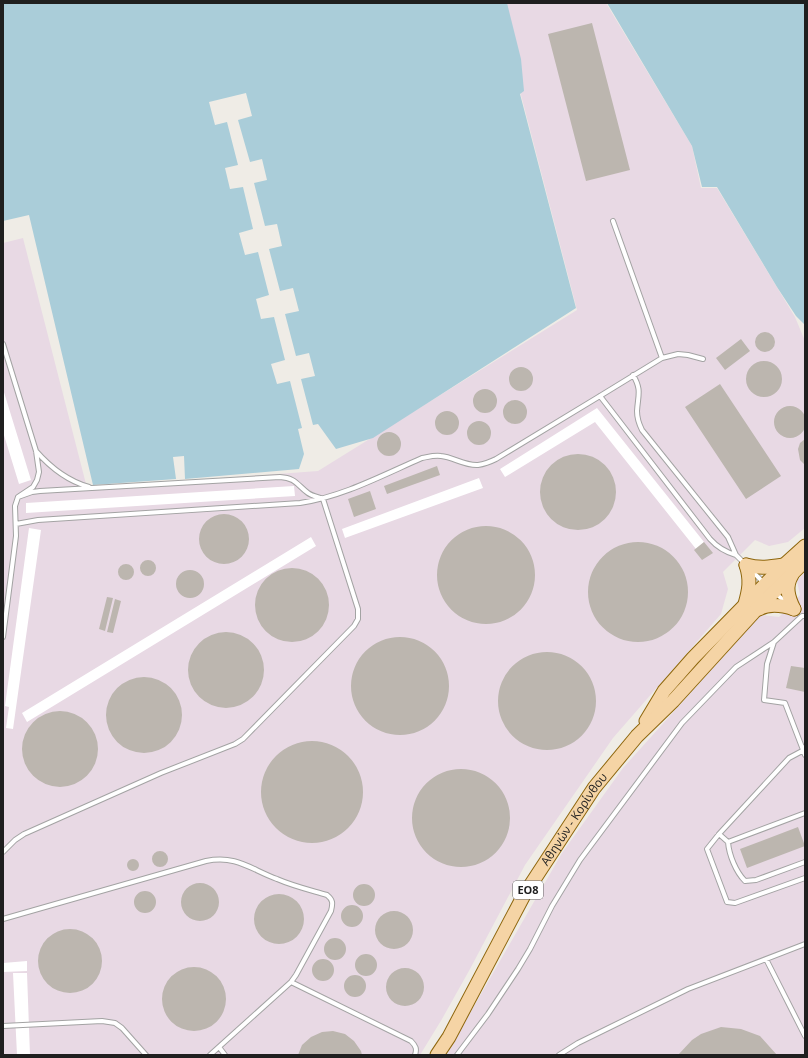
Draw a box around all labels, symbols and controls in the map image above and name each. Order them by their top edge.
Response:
street label: Αθηνών - Κορίνθου [536,769,611,869]
road number: ΕΟ8 [513,881,543,899]

